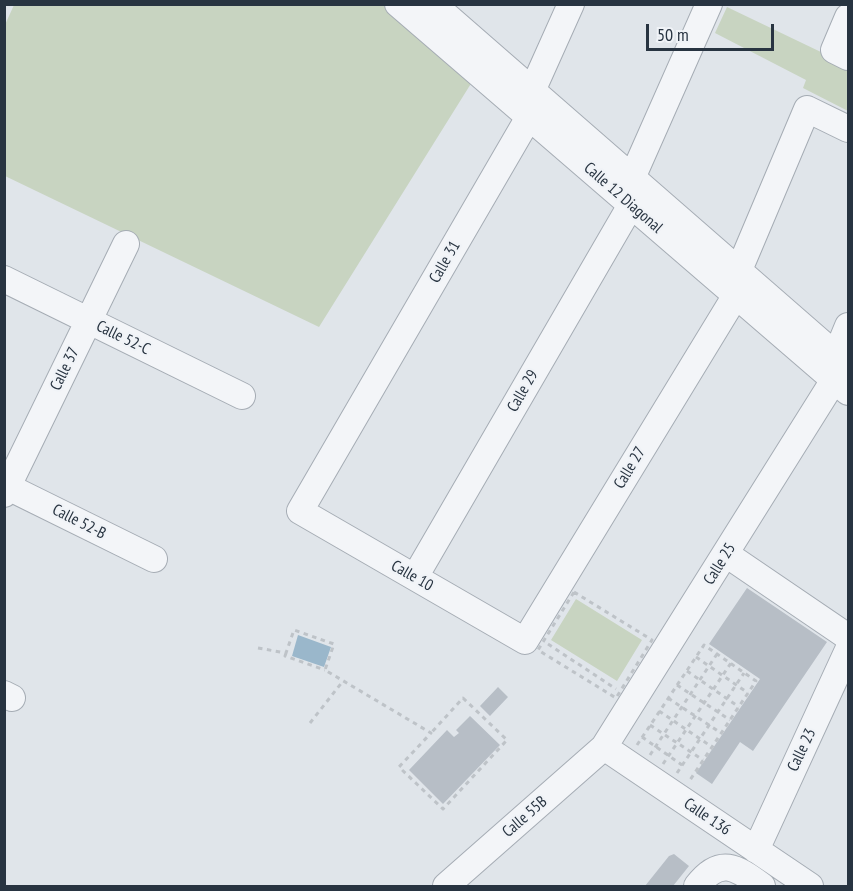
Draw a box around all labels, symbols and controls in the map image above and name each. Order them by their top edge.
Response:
scale bar [649,12,776,50]
text: 50 m [657,23,689,46]
street label: Calle 12 Diagonal [580,159,666,237]
street label: Calle 31 [425,238,465,286]
street label: Calle 52-C [93,317,153,359]
street label: Calle 37 [46,344,84,394]
street label: Calle 29 [503,367,543,415]
street label: Calle 27 [610,444,650,492]
street label: Calle 52-B [49,500,109,544]
street label: Calle 25 [700,540,740,588]
street label: Calle 10 [388,556,436,596]
street label: Calle 23 [784,725,820,775]
street label: Calle 55B [499,792,551,842]
street label: Calle 136 [680,794,734,840]

